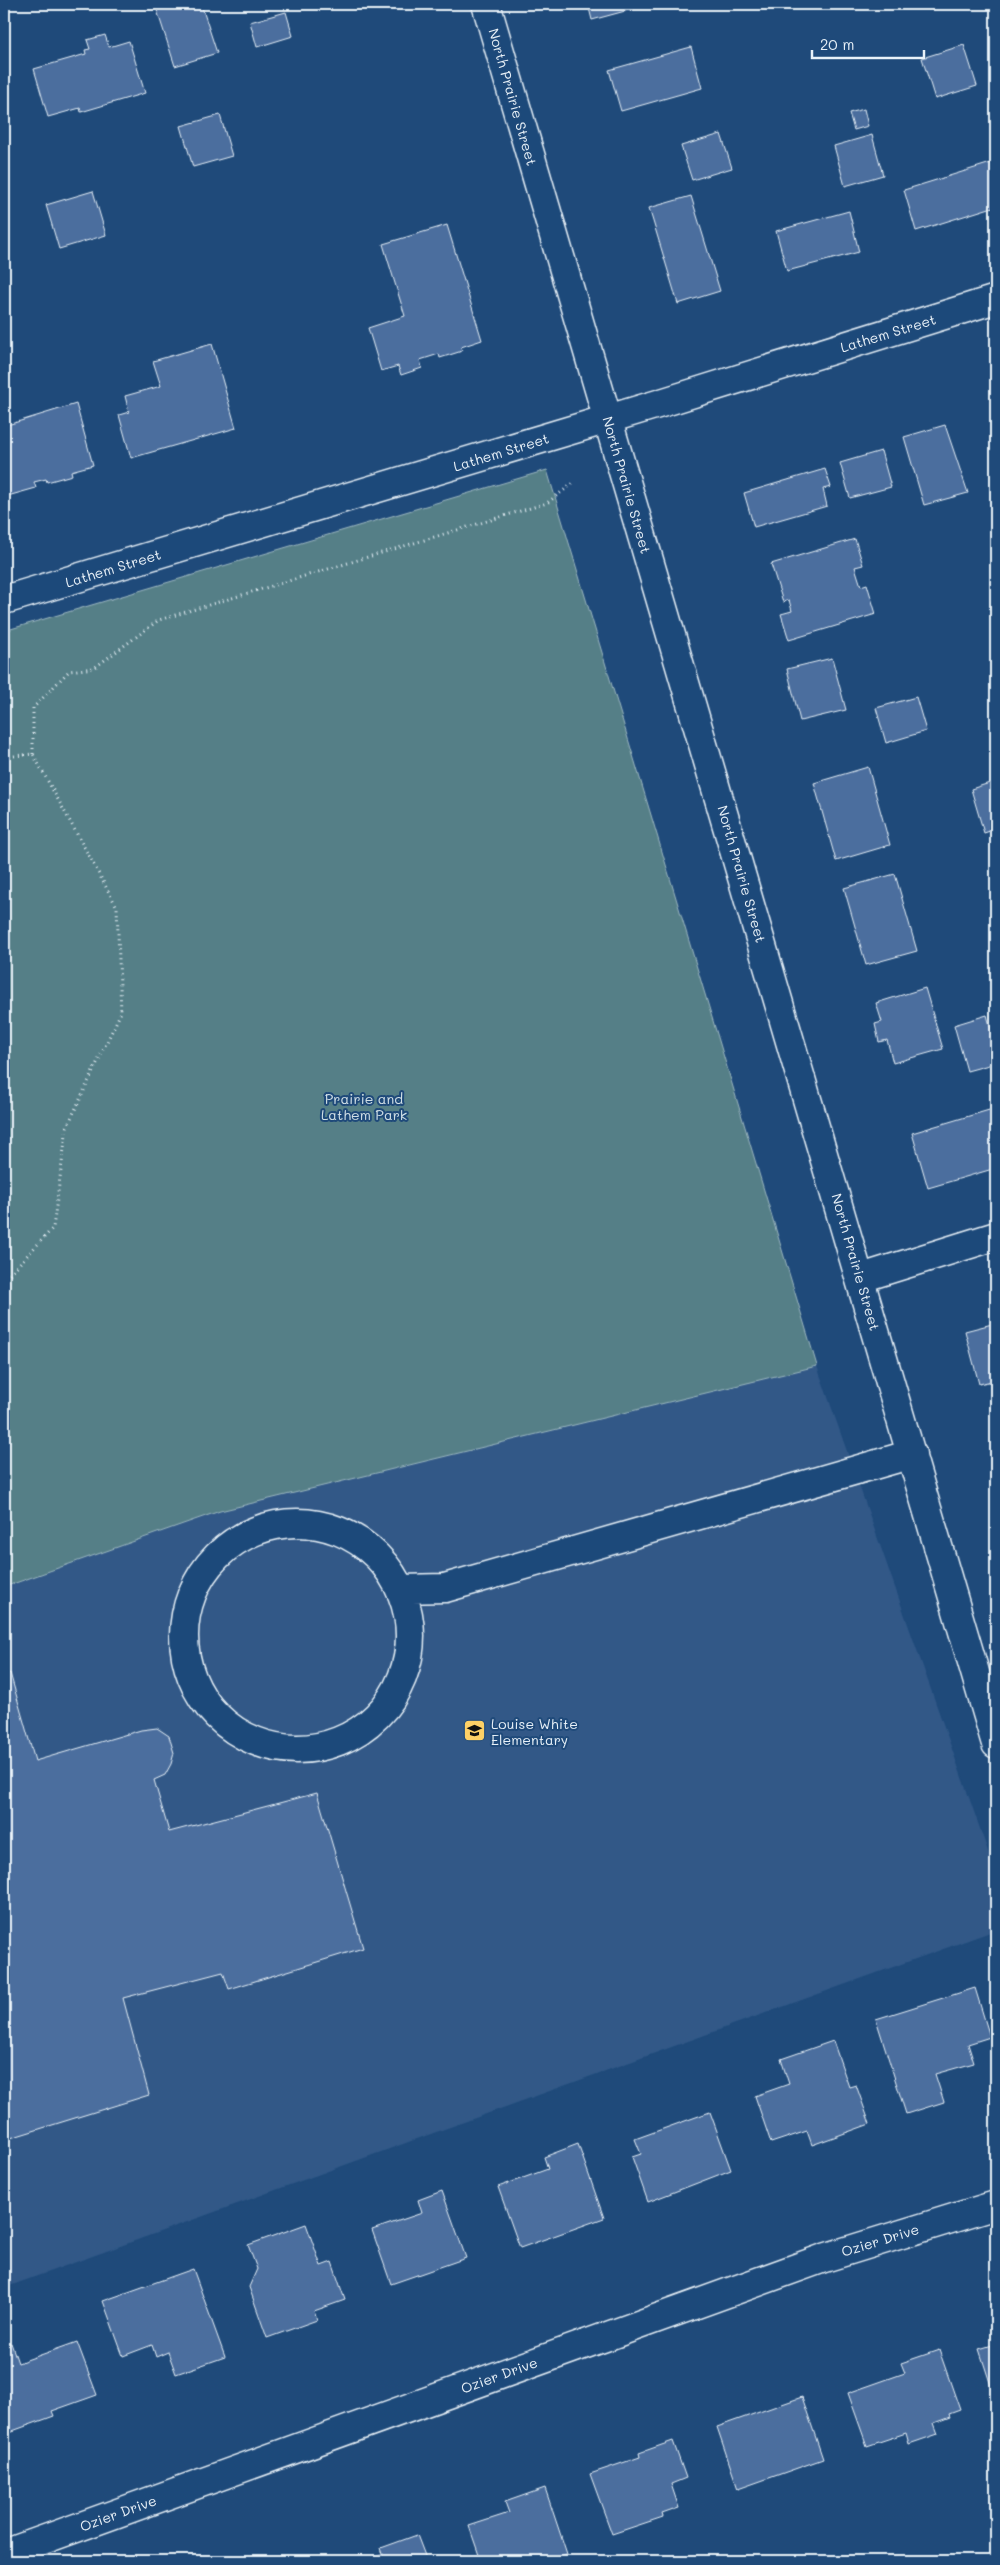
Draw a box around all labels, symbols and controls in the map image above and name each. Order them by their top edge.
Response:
street label: North Prairie Street [484,26,542,168]
scale bar [812,28,925,60]
text: 20 m [820,34,854,54]
street label: Lathem Street [838,309,938,357]
street label: North Prairie Street [598,414,656,556]
street label: Lathem Street [451,428,551,476]
street label: Lathem Street [63,544,163,592]
street label: North Prairie Street [713,803,771,945]
park label: Prairie and Lathem Park [321,1089,407,1124]
street label: North Prairie Street [827,1191,885,1333]
place label: Louise White Elementary [491,1714,578,1749]
school or university icon: Louise White Elementary [463,1719,487,1743]
street label: Ozier Drive [839,2219,921,2261]
street label: Ozier Drive [458,2352,540,2398]
street label: Ozier Drive [77,2490,159,2536]

